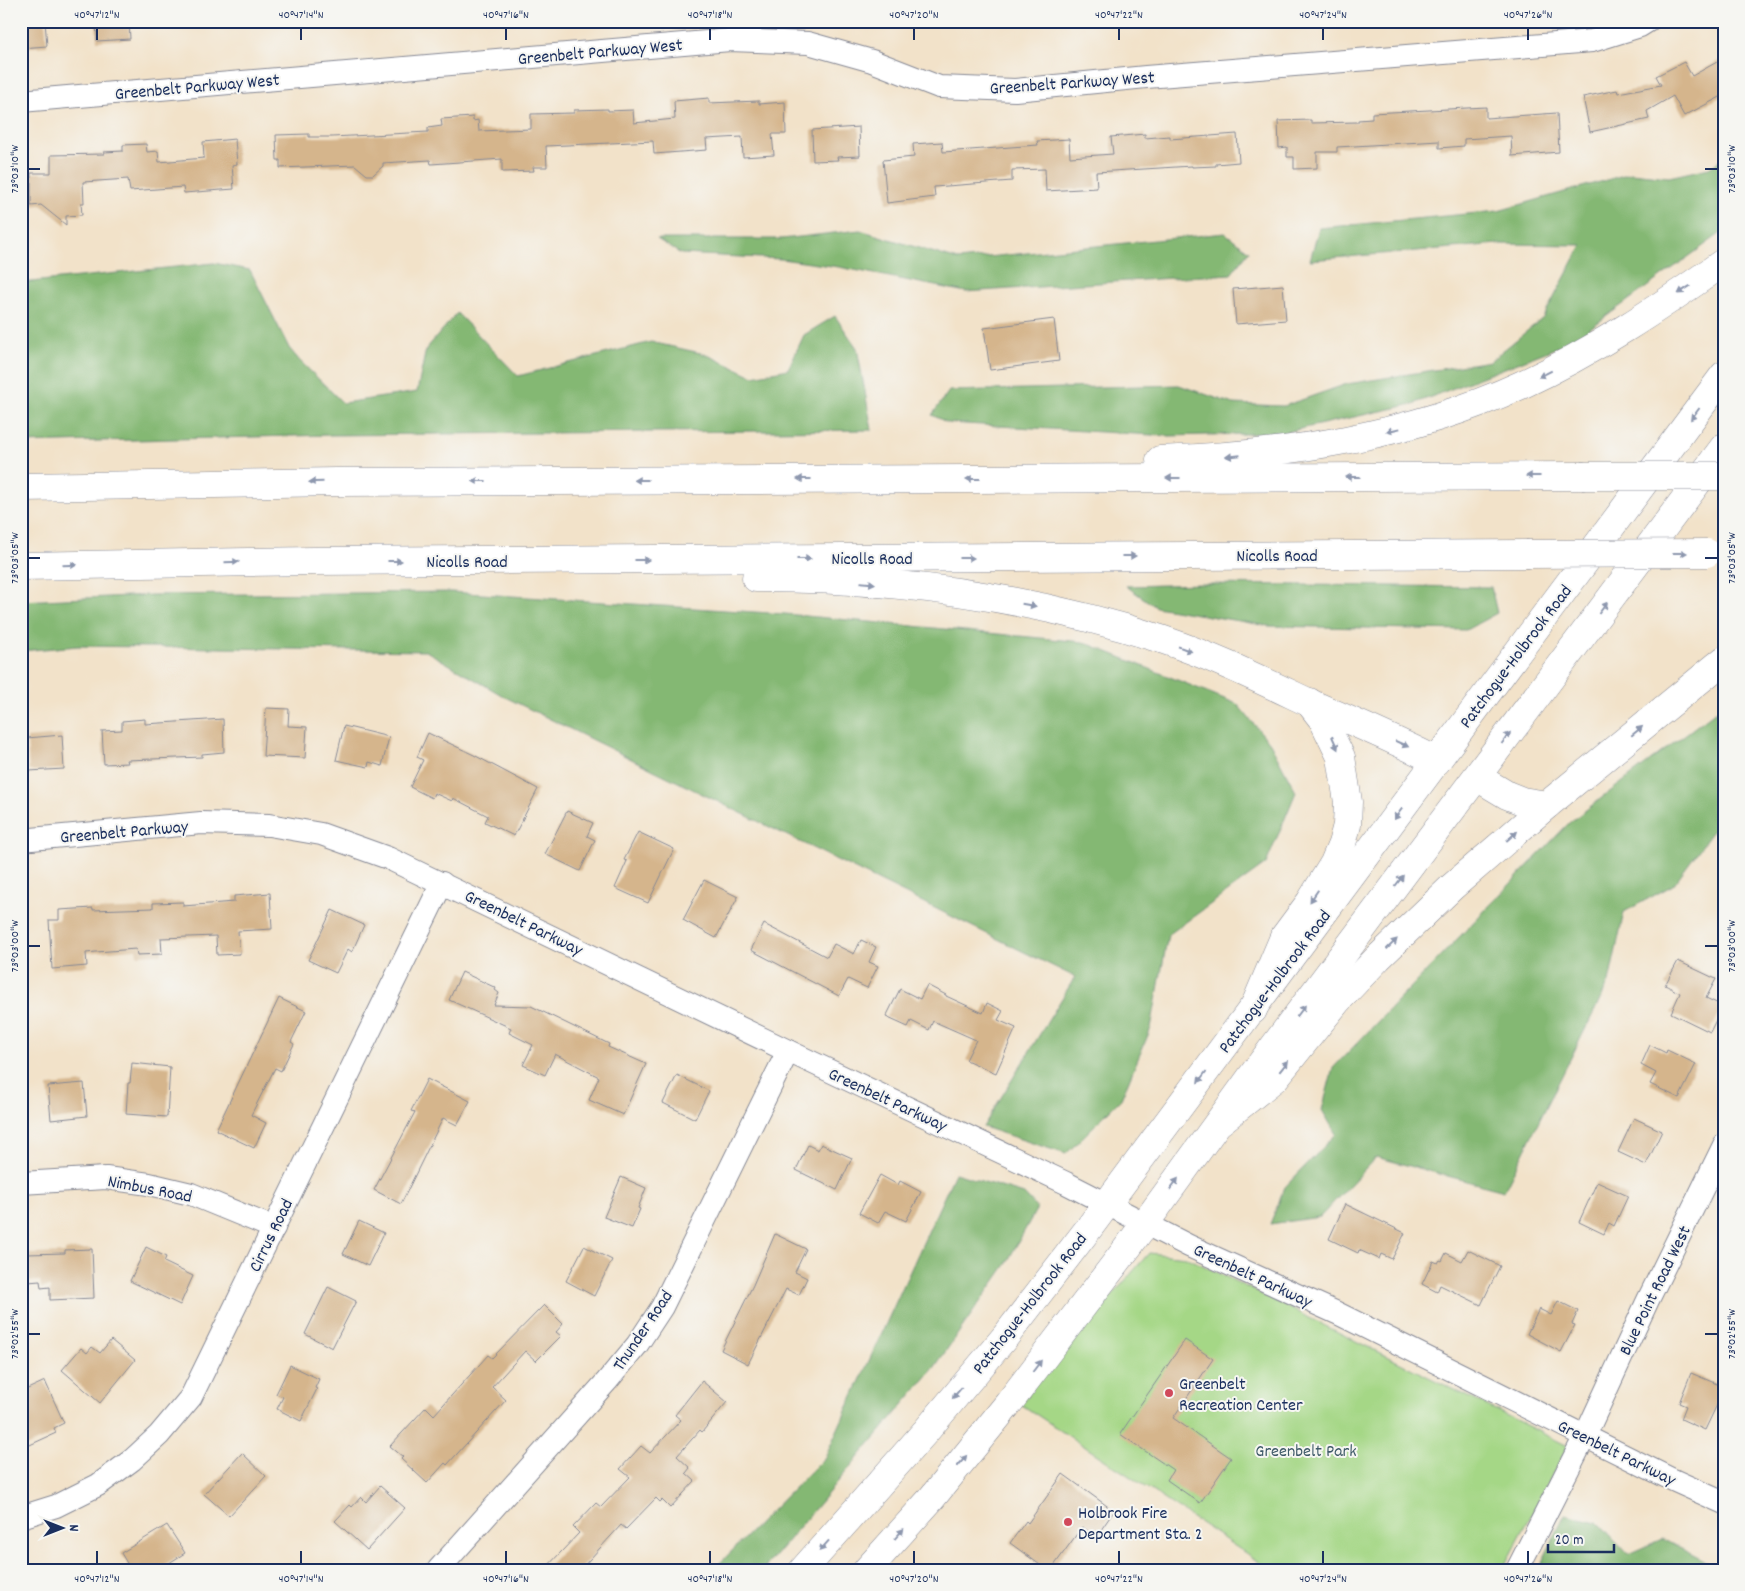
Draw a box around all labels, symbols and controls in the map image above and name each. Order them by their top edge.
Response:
text: 40°47'12"N [74,7,120,24]
text: 40°47'14"N [278,7,324,24]
text: 40°47'16"N [483,7,529,24]
text: 40°47'18"N [688,7,733,24]
text: 40°47'20"N [889,7,939,24]
text: 40°47'22"N [1095,7,1143,24]
text: 40°47'24"N [1299,7,1347,24]
text: 40°47'26"N [1504,7,1552,24]
street label: Greenbelt Parkway West [517,34,684,73]
street label: Greenbelt Parkway West [989,66,1156,103]
street label: Greenbelt Parkway West [114,69,281,108]
text: 73°03'10"W [7,145,24,193]
text: 73°03'10"W [1724,145,1741,193]
one-way arrow [1677,285,1691,295]
one-way arrow [1538,370,1552,378]
one-way arrow [1690,407,1700,421]
one-way arrow [1385,426,1400,434]
one-way arrow [1224,452,1240,460]
one-way arrow [1525,472,1541,480]
one-way arrow [1345,473,1361,481]
one-way arrow [1165,474,1181,482]
one-way arrow [795,475,811,483]
one-way arrow [965,475,981,483]
one-way arrow [633,476,649,484]
one-way arrow [470,477,486,485]
one-way arrow [308,478,324,486]
text: 73°03'05"W [7,532,24,584]
text: 73°03'05"W [1724,532,1741,584]
street label: Nicolls Road [1236,545,1318,570]
street label: Nicolls Road [831,548,913,573]
one-way arrow [1672,549,1688,557]
street label: Nicolls Road [426,551,508,576]
one-way arrow [1122,552,1138,560]
one-way arrow [959,554,975,562]
one-way arrow [797,555,813,563]
one-way arrow [634,556,650,564]
one-way arrow [387,557,403,565]
one-way arrow [225,558,241,566]
one-way arrow [62,561,78,569]
one-way arrow [860,579,876,587]
street label: Patchogue-Holbrook Road [1455,581,1579,734]
one-way arrow [1021,601,1037,609]
one-way arrow [1598,602,1609,615]
one-way arrow [1178,645,1193,653]
one-way arrow [1630,726,1643,737]
one-way arrow [1501,731,1511,745]
one-way arrow [1332,736,1340,750]
one-way arrow [1395,740,1409,748]
one-way arrow [1393,807,1403,821]
street label: Greenbelt Parkway [59,815,190,852]
one-way arrow [1505,830,1518,841]
one-way arrow [1394,874,1404,888]
street label: Greenbelt Parkway [460,885,587,964]
one-way arrow [1309,889,1319,902]
street label: Patchogue-Holbrook Road [1214,906,1338,1059]
text: 73°03'00"W [7,920,24,972]
text: 73°03'00"W [1724,920,1741,972]
one-way arrow [1385,939,1397,951]
one-way arrow [1296,1005,1307,1018]
one-way arrow [1279,1059,1289,1073]
street label: Greenbelt Parkway [823,1063,951,1140]
one-way arrow [1197,1070,1207,1084]
street label: Nimbus Road [105,1170,194,1211]
one-way arrow [1169,1177,1179,1191]
street label: Cirrus Road [244,1195,301,1277]
street label: Blue Point Road West [1614,1222,1699,1360]
street label: Patchogue-Holbrook Road [968,1228,1094,1381]
street label: Greenbelt Parkway [1188,1239,1316,1316]
street label: Thunder Road [608,1286,680,1377]
text: 73°02'55"W [7,1309,24,1359]
text: 73°02'55"W [1724,1309,1741,1359]
one-way arrow [1032,1360,1043,1373]
place label: Greenbelt Recreation Center [1179,1373,1303,1419]
one-way arrow [952,1386,963,1399]
marker: Greenbelt Recreation Center [1163,1387,1175,1399]
street label: Greenbelt Parkway [1553,1415,1680,1494]
park label: Greenbelt Park [1255,1440,1357,1465]
one-way arrow [957,1455,968,1468]
place label: Holbrook Fire Department Sta. 2 [1078,1502,1203,1548]
north arrow [38,1504,88,1554]
marker: Holbrook Fire Department Sta. 2 [1062,1516,1074,1528]
scale bar [1548,1521,1614,1553]
text: N [63,1525,83,1532]
one-way arrow [893,1529,905,1541]
text: 20 m [1555,1530,1583,1552]
one-way arrow [818,1539,830,1551]
text: 40°47'12"N [74,1571,120,1588]
text: 40°47'14"N [278,1571,324,1588]
text: 40°47'16"N [483,1571,529,1588]
text: 40°47'18"N [688,1571,733,1588]
text: 40°47'20"N [889,1571,939,1588]
text: 40°47'22"N [1095,1571,1143,1588]
text: 40°47'24"N [1299,1571,1347,1588]
text: 40°47'26"N [1504,1571,1552,1588]

